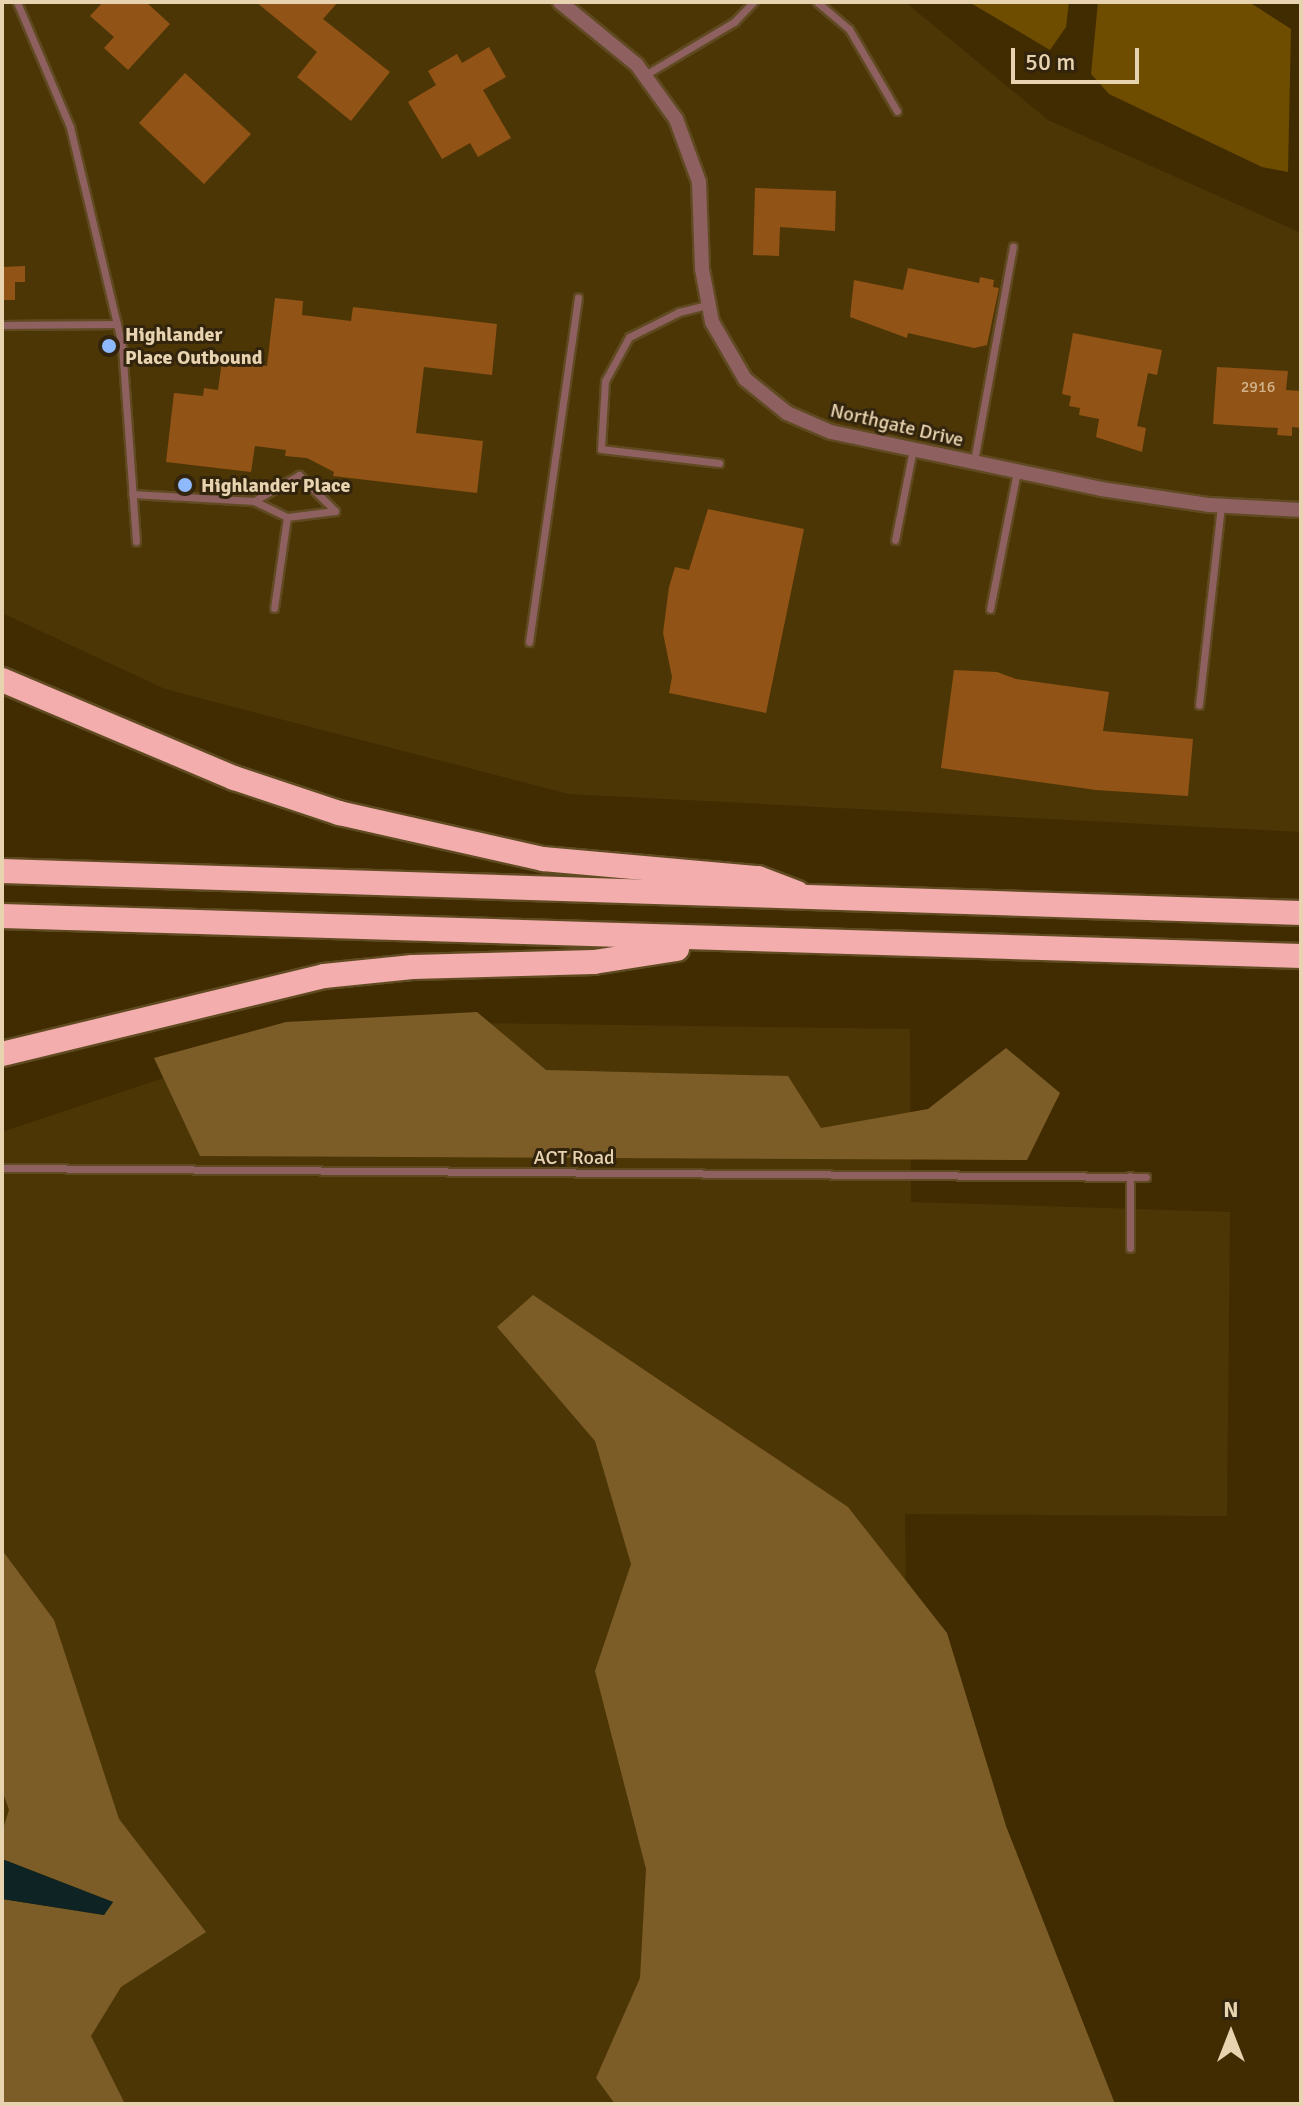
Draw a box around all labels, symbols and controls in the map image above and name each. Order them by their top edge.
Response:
scale bar [1015,32,1143,82]
text: 50 m [1025,47,1075,77]
place label: Highlander Place Outbound [125,322,263,369]
marker: Highlander Place Outbound [100,337,118,355]
house number: 2916 [1241,377,1275,397]
street label: Northgate Drive [828,398,966,452]
place label: Highlander Place [201,473,350,497]
marker: Highlander Place [176,476,194,494]
street label: ACT Road [533,1145,615,1169]
north arrow [1191,1994,1271,2074]
text: N [1223,1996,1239,2023]

